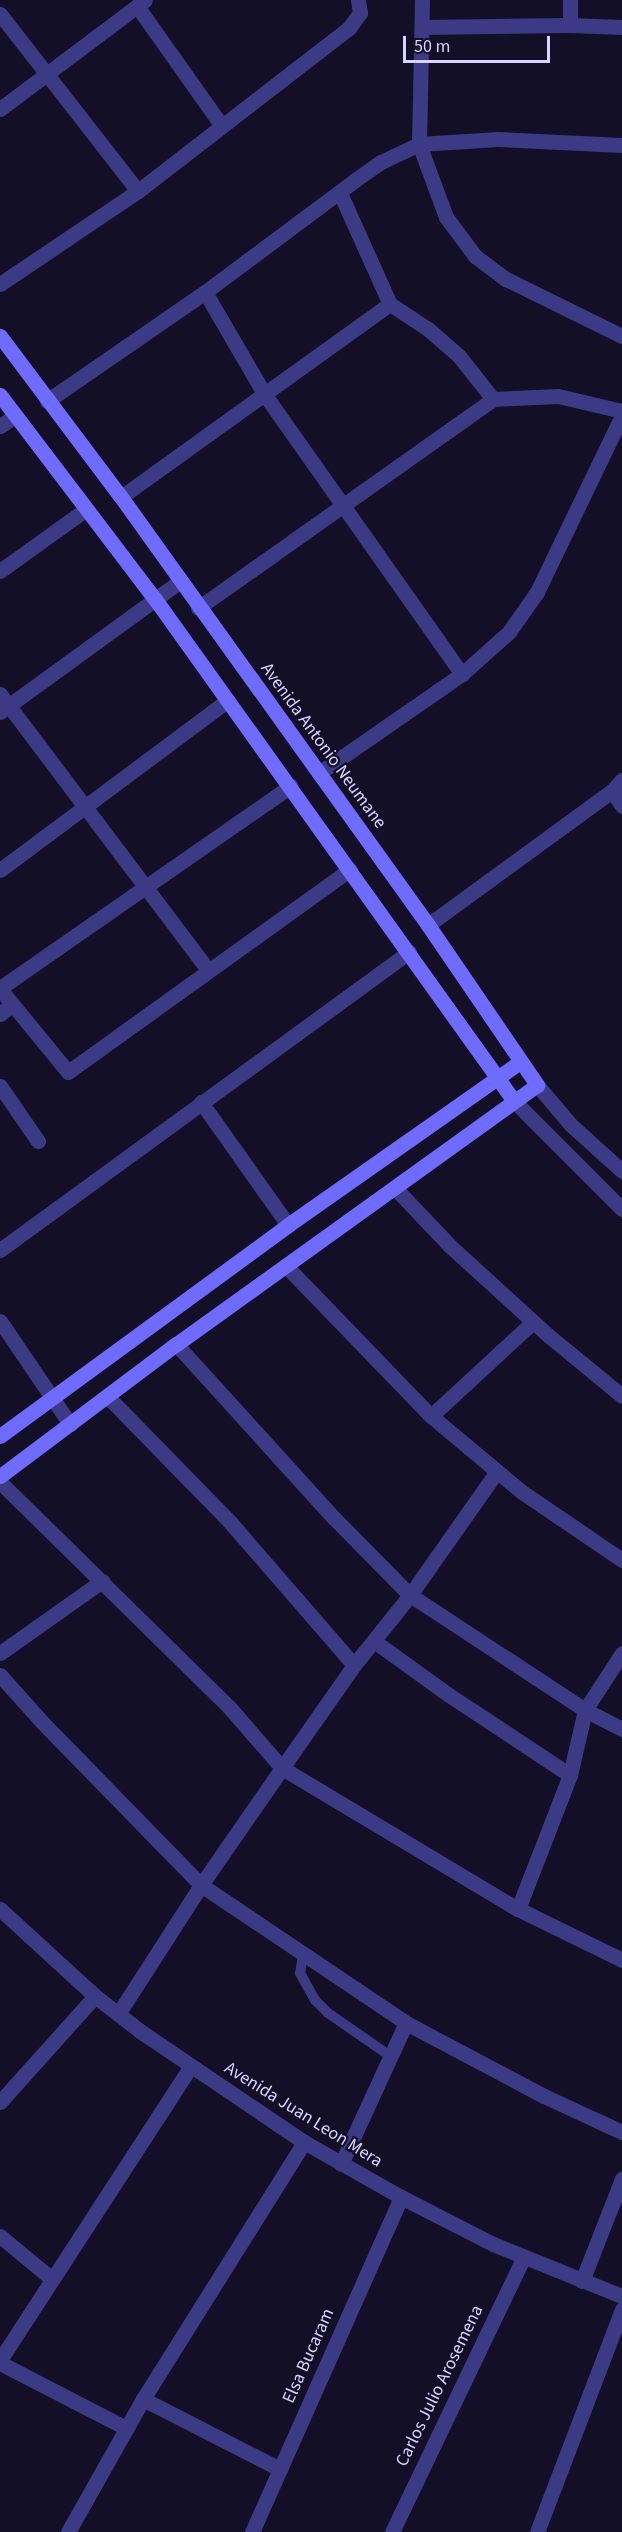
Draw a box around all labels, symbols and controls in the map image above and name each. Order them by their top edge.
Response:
scale bar [406,24,553,62]
text: 50 m [414,34,450,59]
street label: Avenida Antonio Neumane [256,659,390,833]
street label: Avenida Juan Leon Mera [220,2058,386,2172]
street label: Carlos Julio Arosemena [392,2302,488,2470]
street label: Elsa Bucaram [278,2305,340,2407]

